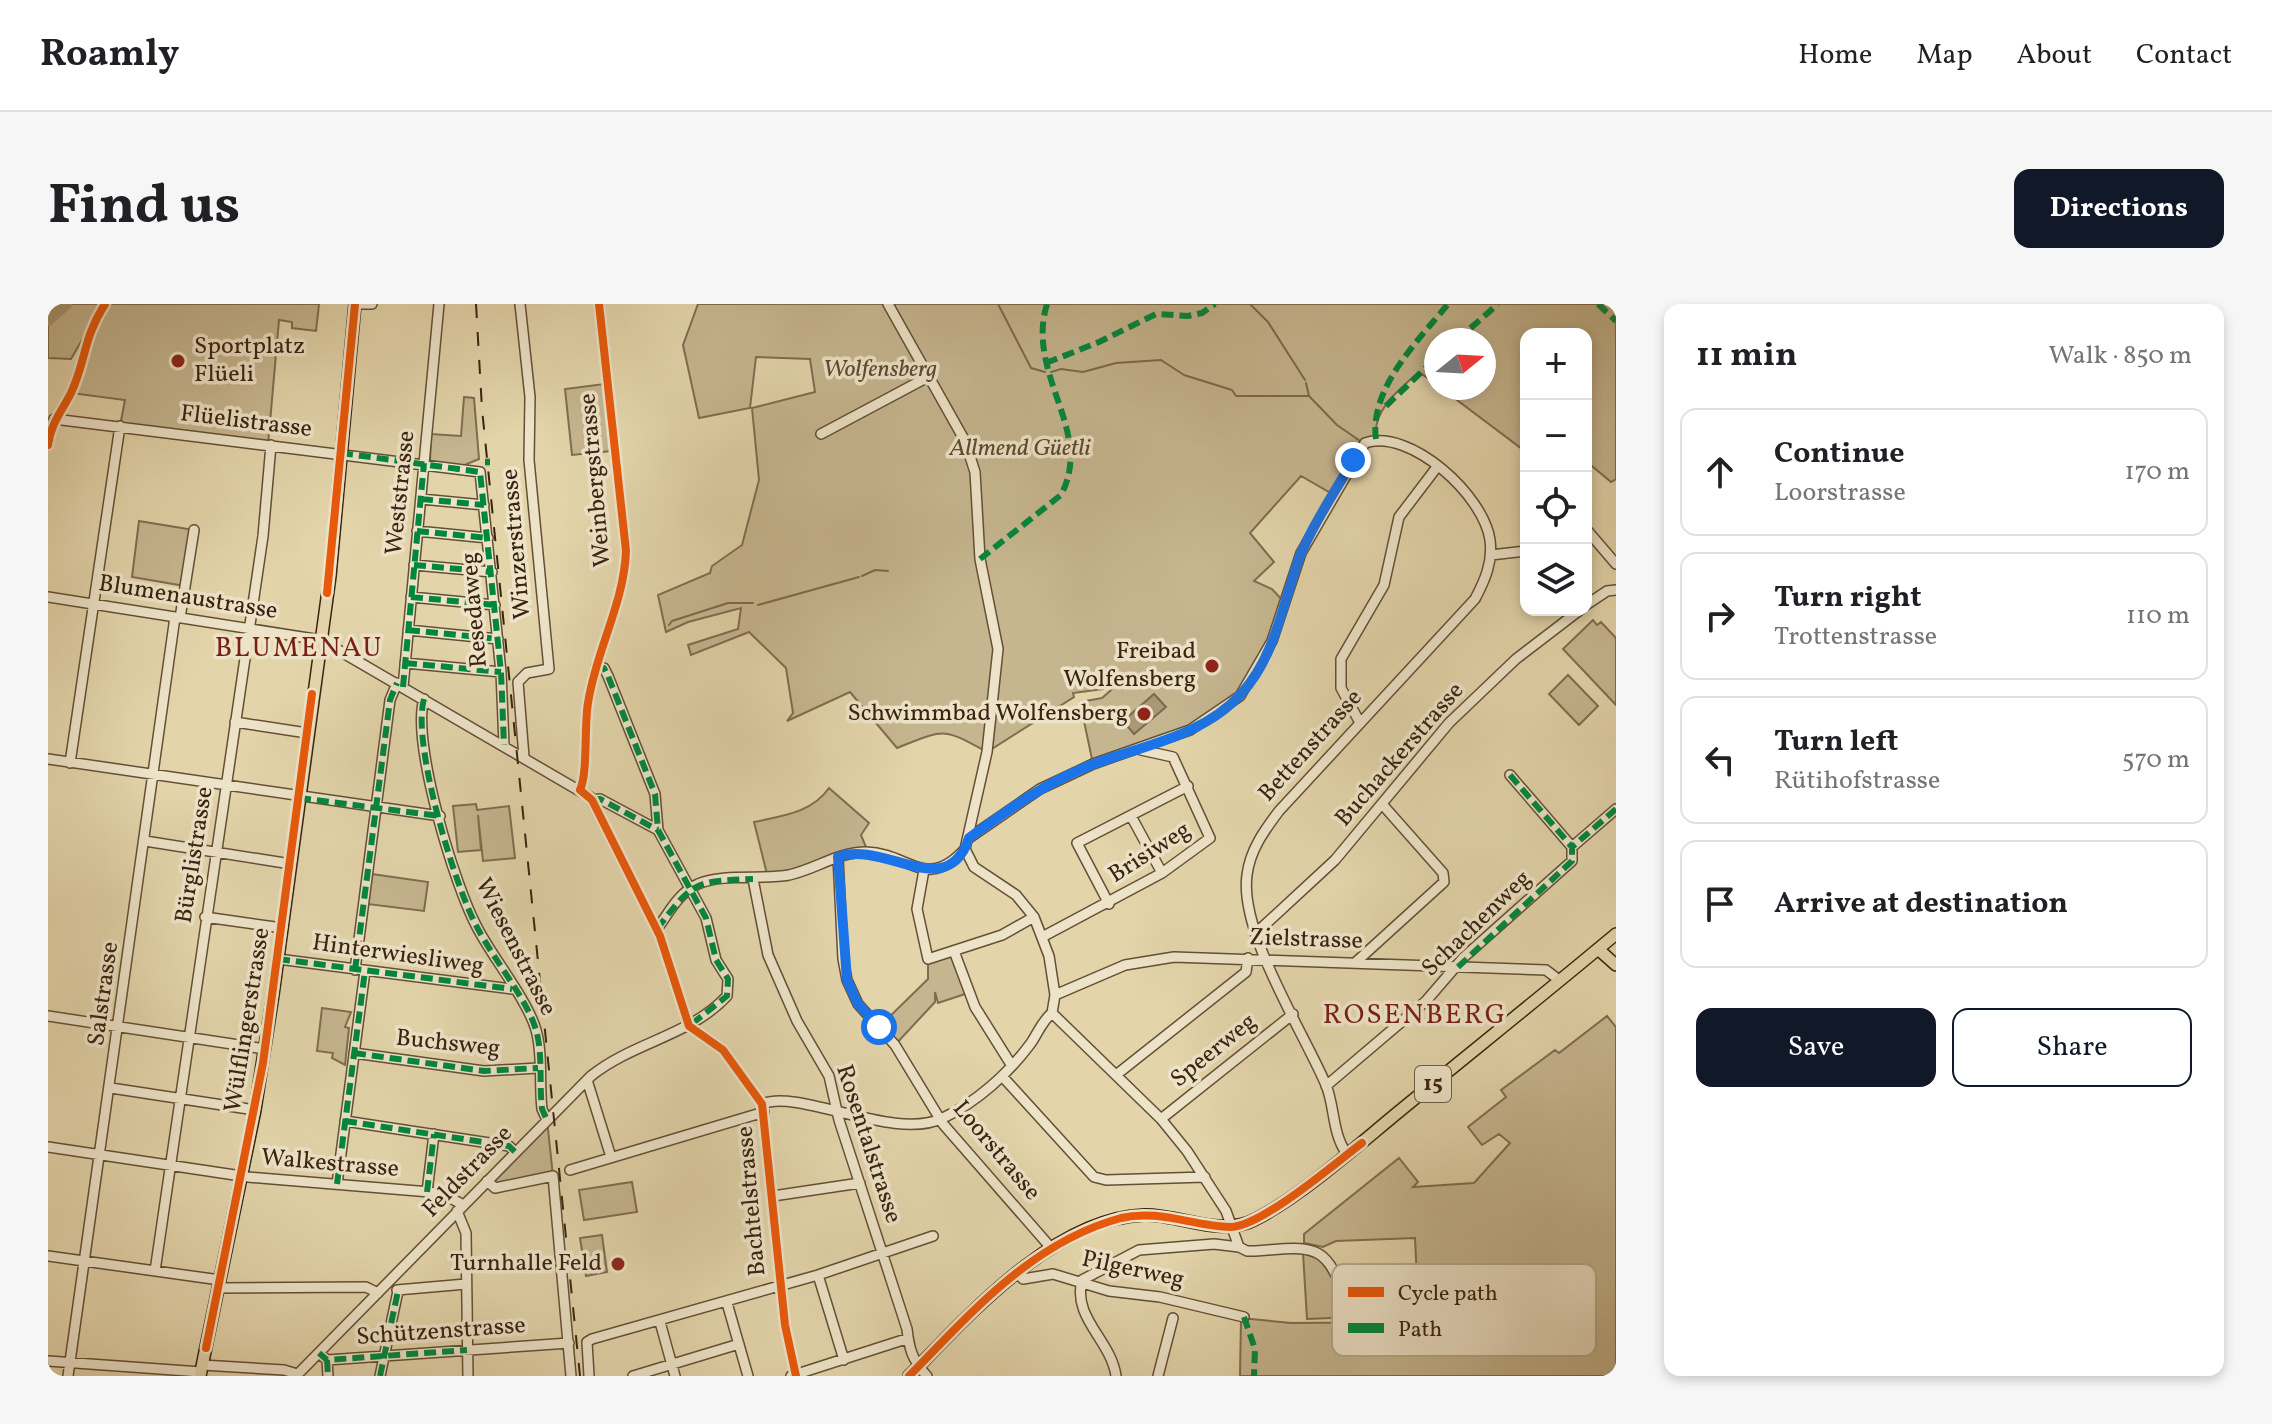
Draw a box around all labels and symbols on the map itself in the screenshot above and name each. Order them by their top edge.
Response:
north arrow [1424,328,1496,400]
place label: Sportplatz Flüeli [194,330,305,392]
marker: Sportplatz Flüeli [169,352,187,370]
park label: Wolfensberg [823,353,937,387]
street label: Weinbergstrasse [571,392,621,568]
street label: Flüelistrasse [178,397,314,447]
street label: Weststrasse [378,429,424,557]
park label: Allmend Güetli [949,432,1091,466]
route end [1335,442,1371,478]
street label: Winzerstrasse [493,467,541,621]
street label: Resedaweg [453,551,497,669]
street label: Blumenaustrasse [96,567,280,629]
district label: BLUMENAU [215,629,383,668]
place label: Freibad Wolfensberg [1063,635,1196,697]
marker: Freibad Wolfensberg [1203,657,1221,675]
street label: Buchackerstrasse [1328,675,1472,835]
street label: Bettenstrasse [1251,682,1371,810]
place label: Schwimmbad Wolfensberg [847,697,1128,731]
marker: Schwimmbad Wolfensberg [1135,705,1153,723]
street label: Bürglistrasse [167,784,223,926]
street label: Brisiweg [1102,814,1198,892]
street label: Schachenweg [1415,863,1539,985]
street label: Wiesenstrasse [466,872,564,1022]
street label: Zielstrasse [1249,921,1363,959]
street label: Wülflingerstrasse [217,925,279,1115]
street label: Hinterwiesliweg [310,926,486,984]
street label: Salstrasse [80,940,128,1048]
district label: ROSENBERG [1323,996,1507,1035]
street label: Speerweg [1164,1006,1264,1096]
route start [861,1009,897,1045]
street label: Buchsweg [394,1022,502,1066]
street label: Rosentalstrasse [826,1060,910,1228]
road number: 15 [1415,1066,1451,1102]
street label: Loorstrasse [944,1093,1048,1209]
street label: Feldstrasse [415,1118,521,1226]
street label: Bachtelstrasse [728,1124,776,1278]
street label: Walkestrasse [260,1141,400,1187]
street label: Pilgerweg [1079,1243,1187,1297]
place label: Turnhalle Feld [450,1247,602,1281]
marker: Turnhalle Feld [609,1255,627,1273]
legend [1332,1264,1596,1356]
text: Cycle path [1398,1279,1498,1310]
street label: Schützenstrasse [355,1309,527,1355]
text: Path [1398,1315,1442,1346]

